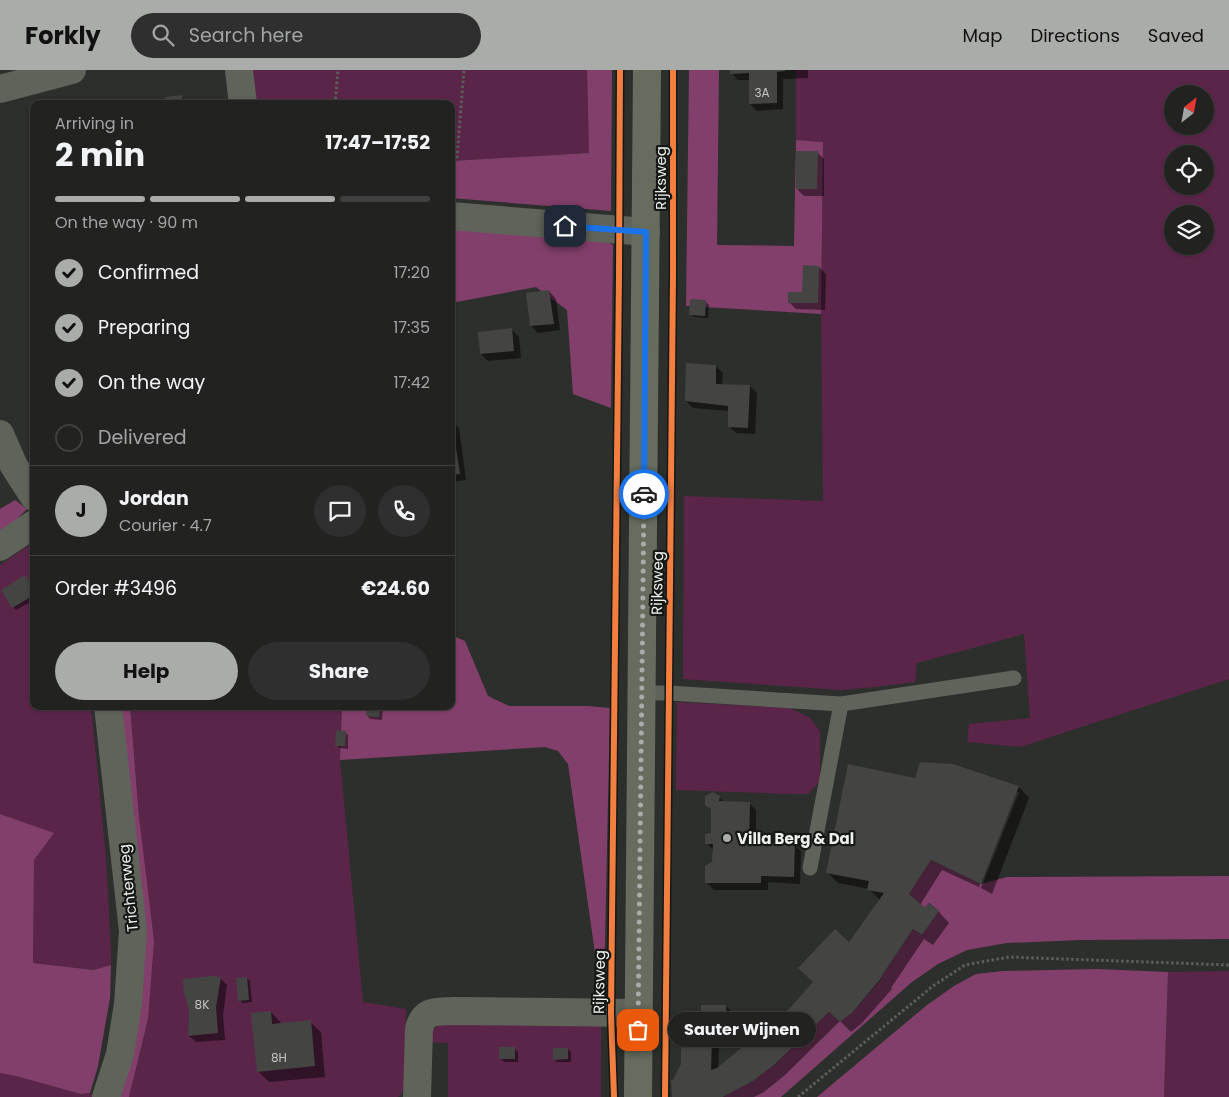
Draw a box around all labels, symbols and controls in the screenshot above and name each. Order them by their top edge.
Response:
search box [131,13,481,58]
text: Forkly [25,19,101,52]
icon: search [149,21,177,49]
text: Search here [189,22,303,49]
text: Map [963,23,1002,48]
text: Directions [1030,23,1120,48]
text: Saved [1148,23,1204,48]
house number: 3A [754,84,770,101]
north arrow [1164,85,1214,135]
map controls [1164,85,1214,255]
text: Arriving in [55,112,134,135]
text: 17:47–17:52 [325,129,430,156]
text: 2 min [55,132,145,177]
button: locate [1164,145,1214,195]
street label: Rijksweg [650,146,671,210]
pin [544,205,586,247]
button: layers [1164,205,1214,255]
text: On the way · 90 m [55,211,198,234]
icon: home [551,212,579,240]
icon: check [55,259,83,287]
text: Confirmed [98,259,199,286]
text: 17:20 [393,261,430,284]
icon: check [55,314,83,342]
text: Preparing [98,314,190,341]
text: 17:35 [393,316,430,339]
icon: check [55,369,83,397]
text: On the way [98,369,205,396]
text: 17:42 [393,371,430,394]
text: Delivered [98,424,187,451]
courier [619,469,669,519]
icon: car [630,480,658,508]
text: Jordan [119,485,189,512]
button: chat [314,485,366,537]
button: phone [378,485,430,537]
text: J [76,497,86,524]
text: Courier · 4.7 [119,514,212,537]
street label: Rijksweg [646,551,668,615]
text: Order #3496 [55,575,177,602]
text: €24.60 [361,575,430,602]
button: Help [55,642,238,700]
button: Share [248,642,430,700]
place label: Villa Berg & Dal [737,828,854,849]
marker: Villa Berg & Dal [721,832,733,844]
street label: Trichterweg [113,843,143,933]
street label: Rijksweg [588,950,610,1014]
house number: 8K [195,996,209,1013]
pin [617,1009,659,1051]
callout: Sauter Wijnen [668,1012,816,1048]
icon: bag [624,1016,652,1044]
text: Sauter Wijnen [684,1018,800,1041]
house number: 8H [271,1049,287,1066]

